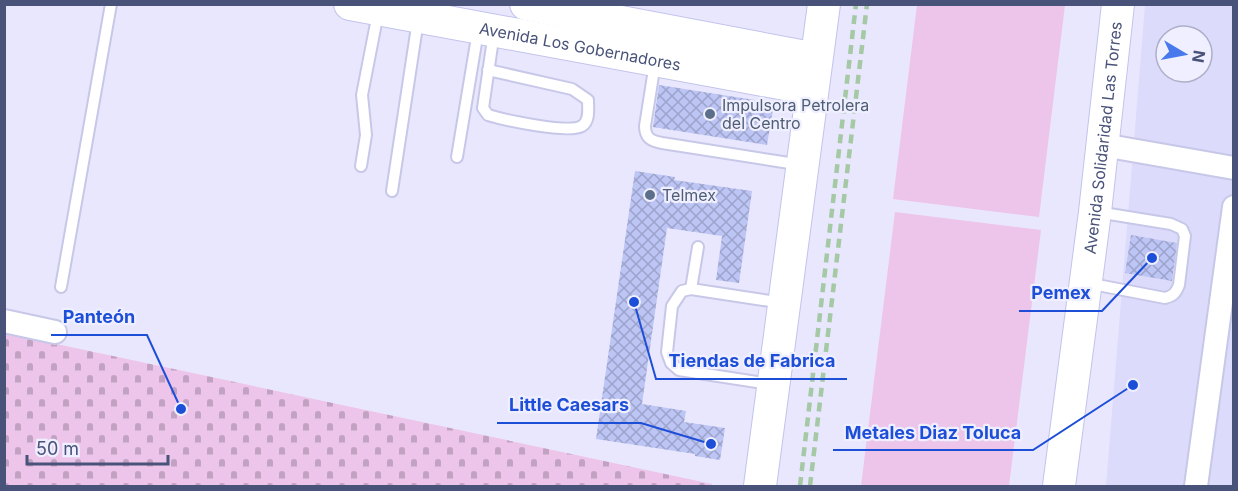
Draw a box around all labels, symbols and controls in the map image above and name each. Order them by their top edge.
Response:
street label: Avenida Los Gobernadores [478,18,683,75]
street label: Avenida Solidaridad Las Torres [1080,21,1126,255]
north arrow [1154,24,1214,84]
text: N [1188,49,1210,64]
place label: Impulsora Petrolera del Centro [722,95,869,133]
marker: Impulsora Petrolera del Centro [703,107,717,121]
place label: Telmex [662,185,716,205]
marker: Telmex [643,188,657,202]
callout: Pemex [1019,275,1102,311]
text: Pemex [1031,282,1091,303]
callout: Panteón [51,299,147,335]
text: Panteón [63,306,135,327]
callout: Tiendas de Fabrica [656,343,847,379]
text: Tiendas de Fabrica [669,350,835,371]
callout: Little Caesars [497,387,641,423]
text: Little Caesars [509,394,629,415]
callout: Metales Diaz Toluca [833,414,1033,450]
text: Metales Diaz Toluca [845,422,1021,443]
scale bar [27,428,168,466]
text: 50 m [36,438,79,459]

